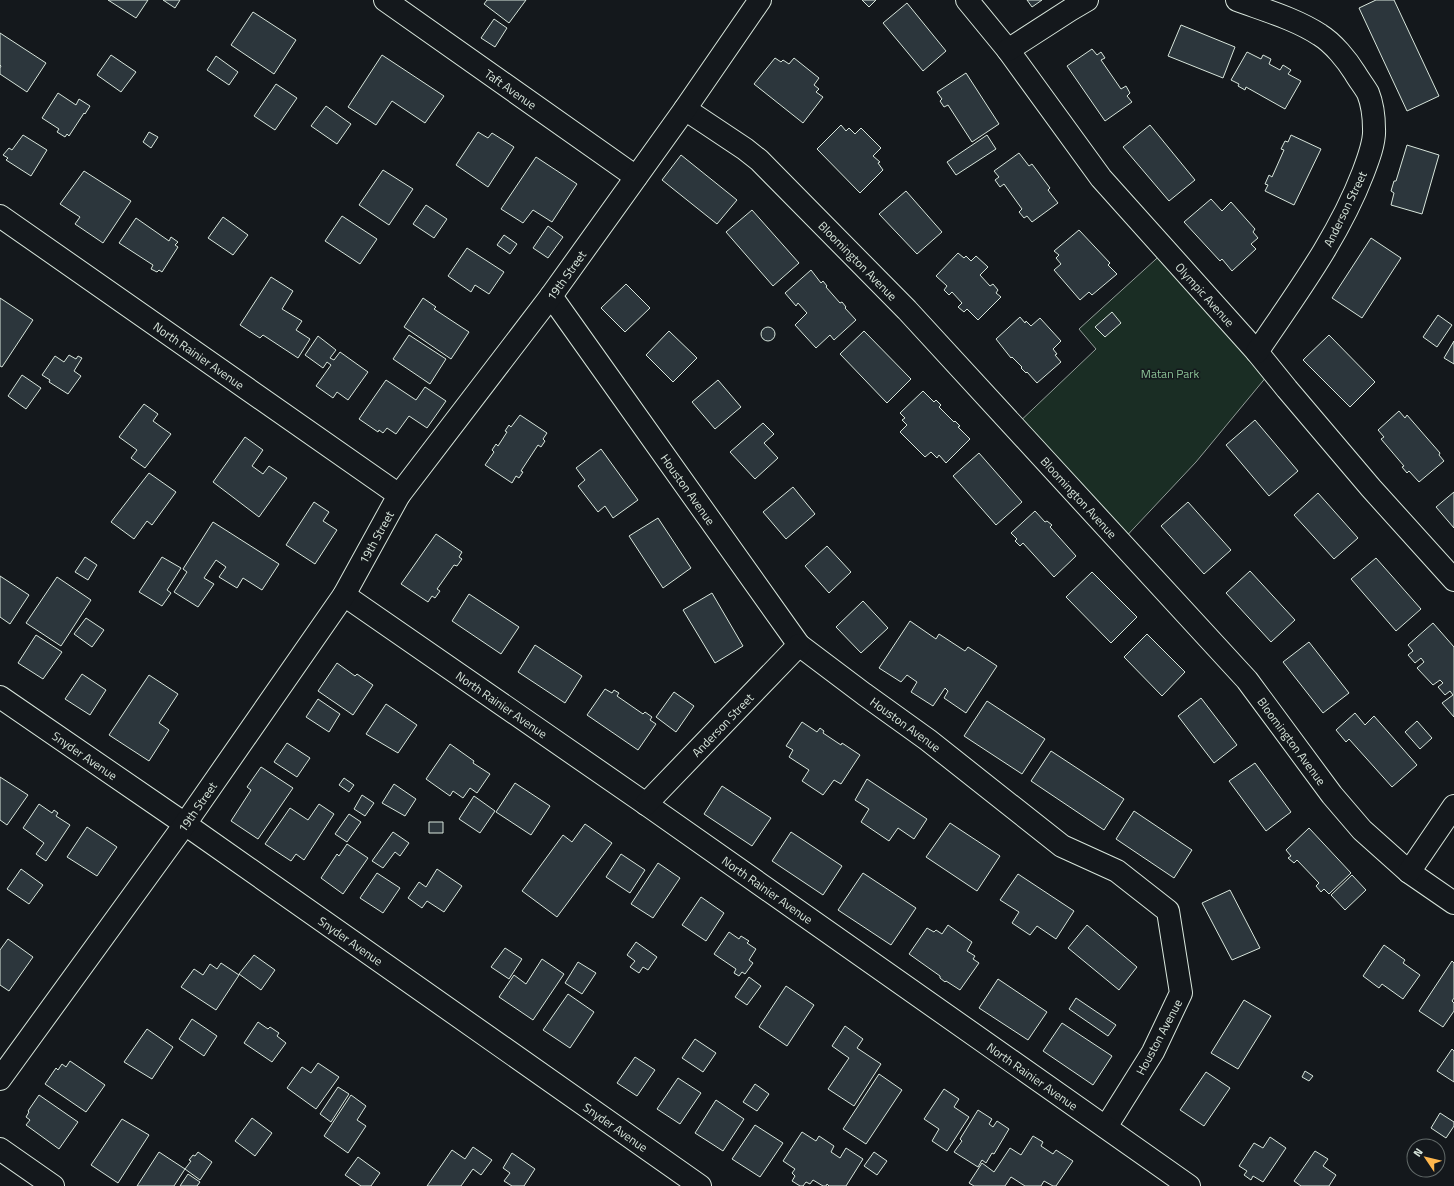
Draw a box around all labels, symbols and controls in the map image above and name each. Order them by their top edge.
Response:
street label: Taft Avenue [481,64,541,114]
street label: Anderson Street [1318,167,1372,250]
street label: Bloomington Avenue [814,216,902,305]
street label: 19th Street [541,246,591,304]
street label: Olympic Avenue [1171,258,1239,331]
street label: North Rainier Avenue [150,317,249,394]
park label: Matan Park [1141,364,1199,383]
street label: Houston Avenue [656,450,720,529]
street label: Bloomington Avenue [1036,452,1122,543]
street label: 19th Street [354,506,399,567]
street label: North Rainier Avenue [452,666,551,743]
street label: Anderson Street [687,688,758,761]
street label: Houston Avenue [866,692,945,756]
street label: Bloomington Avenue [1253,693,1331,789]
street label: Snyder Avenue [48,726,121,784]
street label: 19th Street [173,777,222,836]
street label: North Rainier Avenue [718,851,817,928]
street label: Snyder Avenue [314,911,387,970]
street label: Houston Avenue [1131,996,1187,1078]
street label: North Rainier Avenue [983,1037,1082,1115]
street label: Snyder Avenue [580,1097,652,1156]
north arrow [1406,1138,1446,1178]
text: N [1409,1145,1427,1160]

